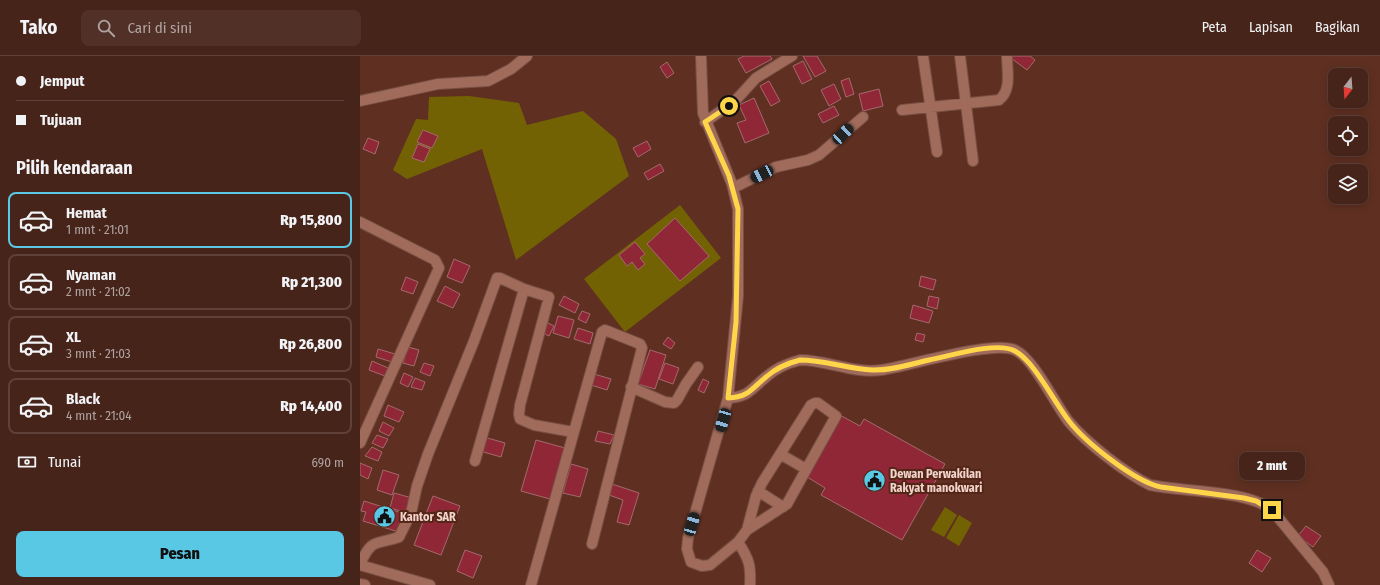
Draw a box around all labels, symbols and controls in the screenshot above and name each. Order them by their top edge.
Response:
search box [81,10,361,46]
text: Tako [20,16,57,39]
icon: search [95,17,117,39]
text: Cari di sini [127,19,192,37]
text: Peta [1202,19,1227,36]
text: Lapisan [1249,19,1293,36]
text: Bagikan [1315,19,1360,36]
north arrow [1328,68,1368,108]
map controls [1328,68,1368,204]
text: Jemput [40,72,85,90]
route start [720,97,738,115]
text: Tujuan [40,111,82,129]
button: locate [1328,116,1368,156]
car [830,121,856,147]
text: Pilih kendaraan [16,157,133,179]
car [749,163,775,185]
button: layers [1328,164,1368,204]
icon: car [18,202,54,238]
text: Hemat [66,204,107,222]
text: Rp 15,800 [280,211,342,229]
text: 1 mnt · 21:01 [66,222,129,237]
icon: car [18,264,54,300]
text: Nyaman [66,266,116,284]
text: Rp 21,300 [282,273,342,291]
text: 2 mnt · 21:02 [66,284,130,299]
icon: car [18,326,54,362]
text: XL [66,328,81,346]
text: Rp 26,800 [279,335,342,353]
text: 3 mnt · 21:03 [66,346,131,361]
icon: car [18,388,54,424]
text: Black [66,390,100,408]
text: Rp 14,400 [280,397,342,415]
car [714,407,732,433]
text: 4 mnt · 21:04 [66,408,132,423]
icon: cash [16,451,38,473]
callout: 2 mnt [1239,452,1305,480]
text: Tunai [48,453,81,471]
text: 690 m [312,455,344,470]
text: 2 mnt [1257,458,1287,473]
place label: Dewan Perwakilan Rakyat manokwari [890,467,982,495]
public building icon: Dewan Perwakilan Rakyat manokwari [862,468,888,494]
route end [1263,501,1281,519]
public building icon: Kantor SAR [371,504,397,530]
place label: Kantor SAR [400,510,456,524]
car [683,511,701,537]
button: Pesan [16,531,344,577]

